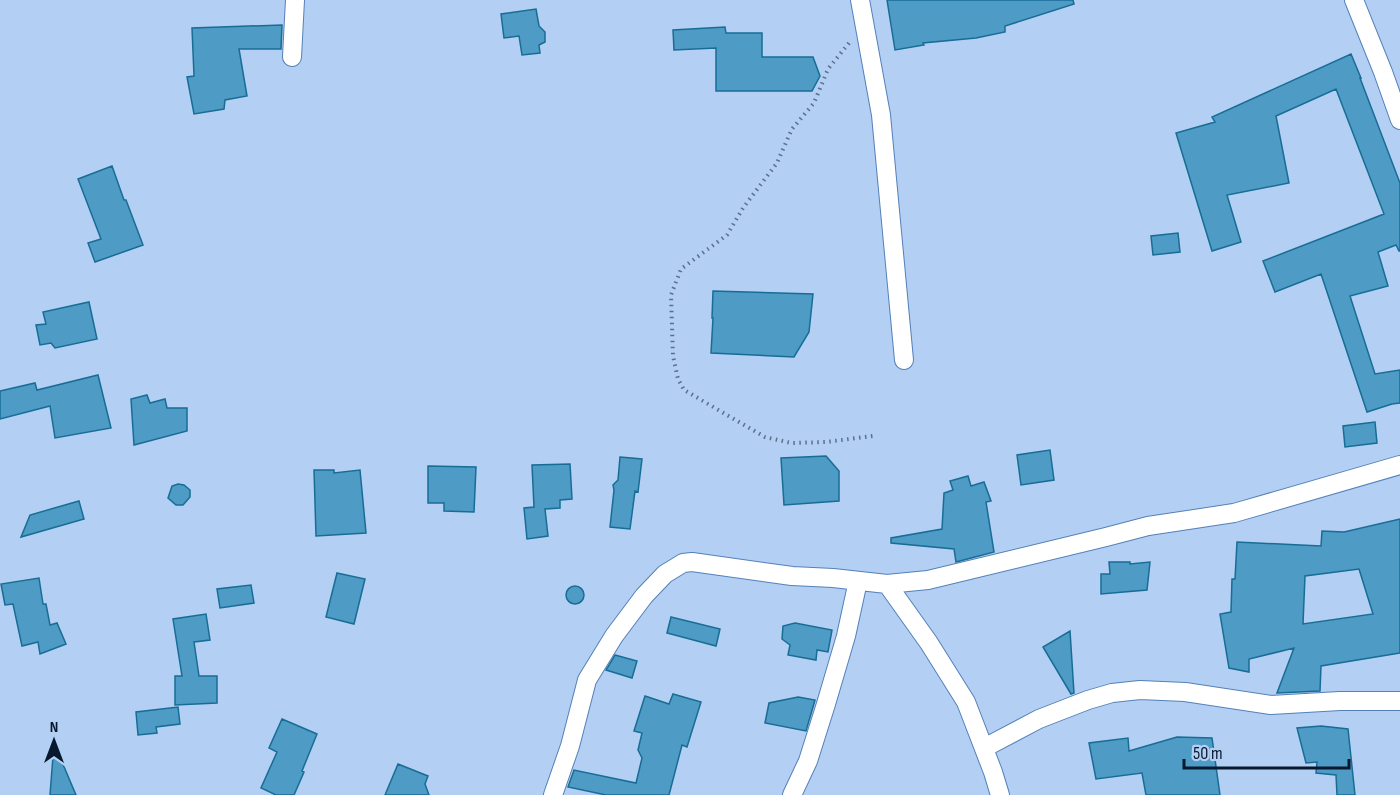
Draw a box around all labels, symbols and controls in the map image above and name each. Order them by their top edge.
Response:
north arrow [24,711,84,771]
text: N [50,718,58,737]
scale bar [1184,732,1349,770]
text: 50 m [1193,743,1223,764]

